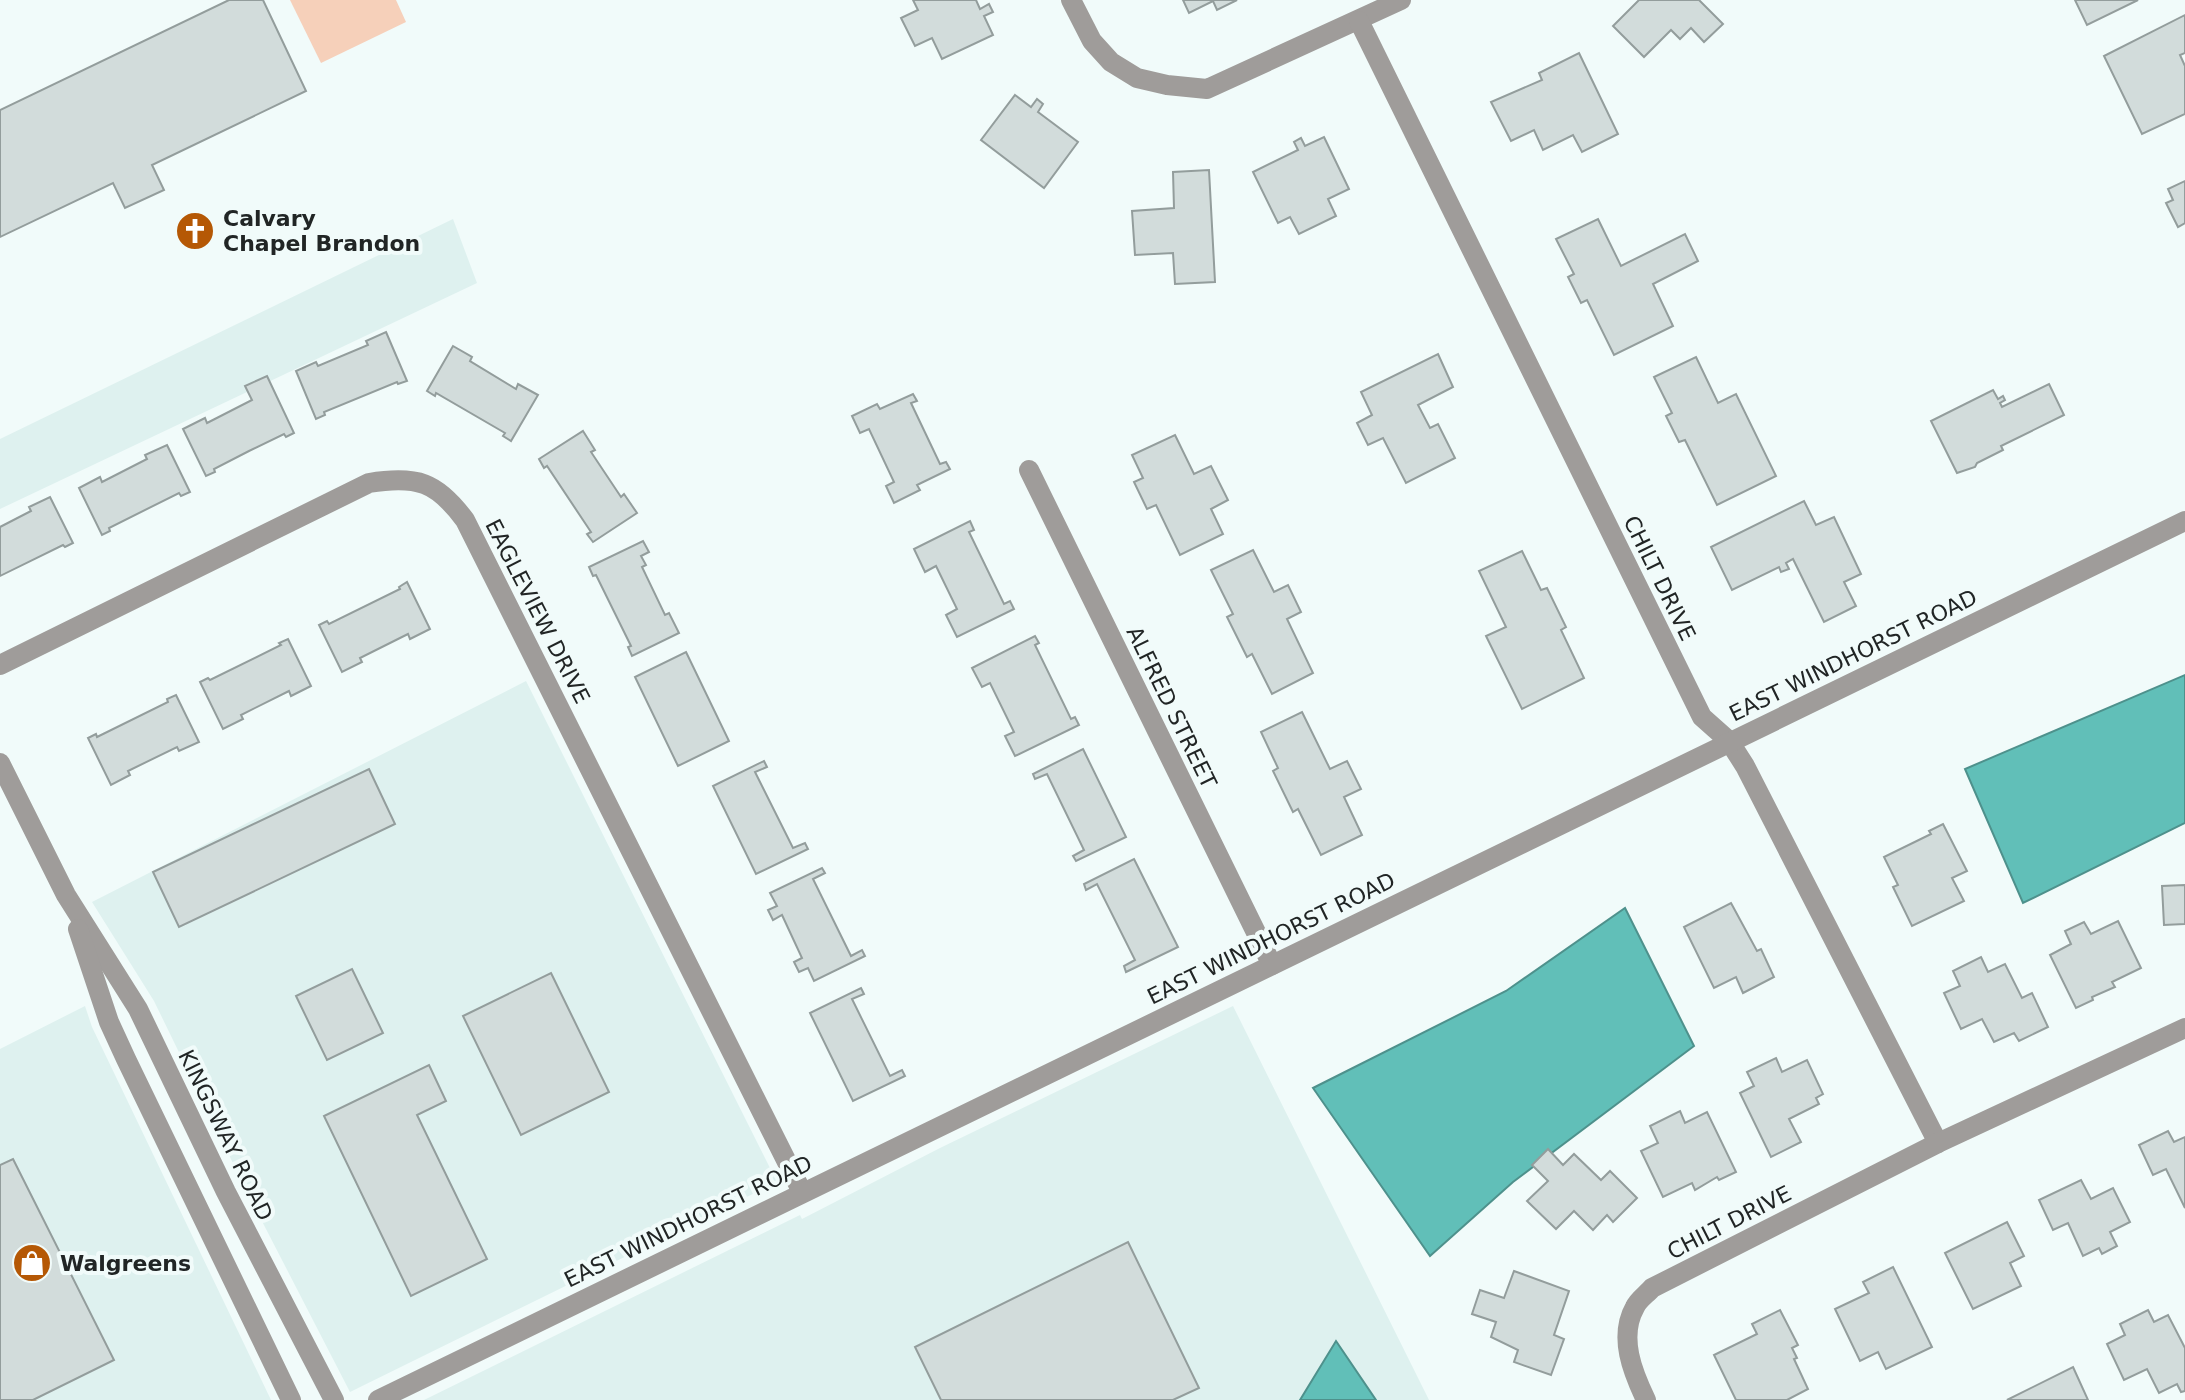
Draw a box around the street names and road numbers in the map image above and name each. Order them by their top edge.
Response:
street label: CHILT DRIVE [1619,512,1701,645]
street label: EAGLEVIEW DRIVE [480,515,595,708]
street label: EAST WINDHORST ROAD [1725,584,1981,726]
street label: ALFRED STREET [1122,622,1222,793]
street label: EAST WINDHORST ROAD [1143,867,1399,1009]
street label: KINGSWAY ROAD [173,1046,278,1225]
street label: EAST WINDHORST ROAD [560,1150,816,1292]
street label: CHILT DRIVE [1663,1181,1795,1264]

